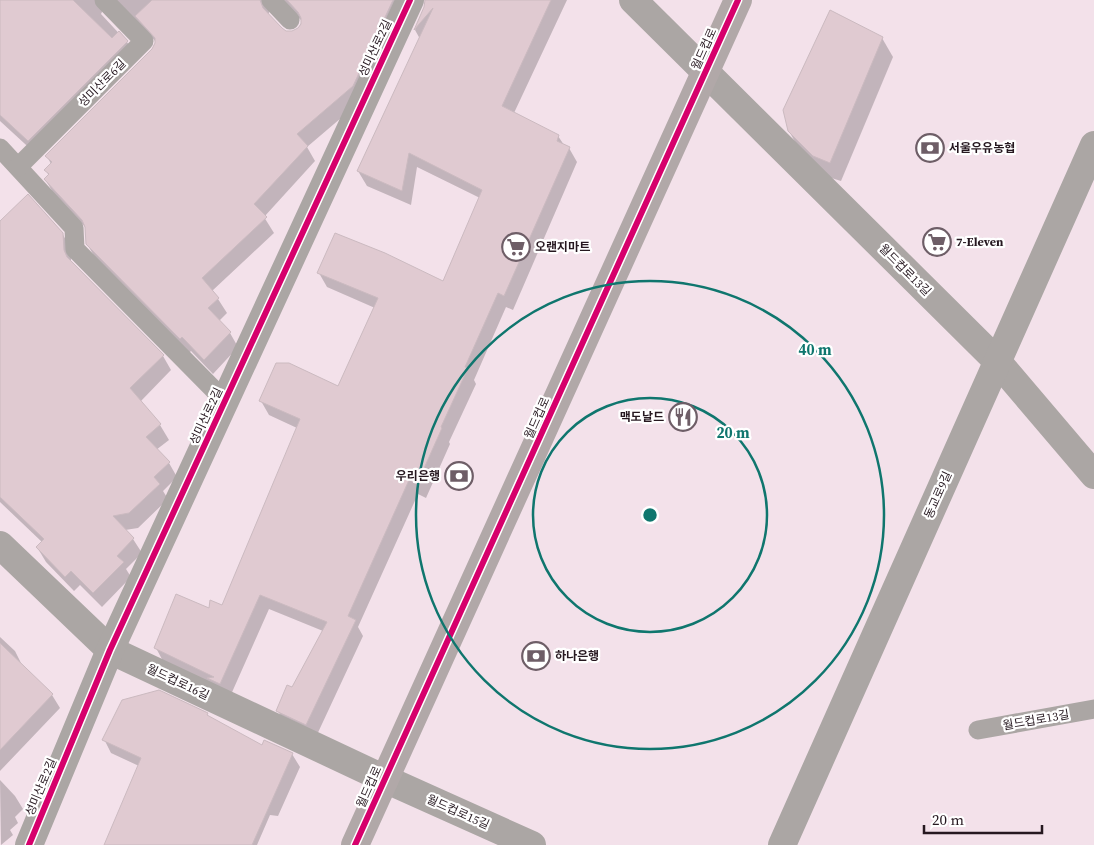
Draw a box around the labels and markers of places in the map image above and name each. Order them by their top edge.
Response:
bank icon: 서울우유농협 [915,133,945,163]
place label: 서울우유농협 [949,140,1015,156]
supermarket icon: 7-Eleven [922,227,952,257]
supermarket icon: 오랜지마트 [501,232,531,262]
place label: 7-Eleven [956,234,1004,250]
place label: 오랜지마트 [535,239,590,255]
restaurant icon: 맥도날드 [668,402,698,432]
place label: 맥도날드 [620,409,664,425]
bank icon: 우리은행 [444,461,474,491]
place label: 우리은행 [396,468,440,484]
centre of rings [641,506,659,524]
bank icon: 하나은행 [521,641,551,671]
place label: 하나은행 [555,648,599,664]

